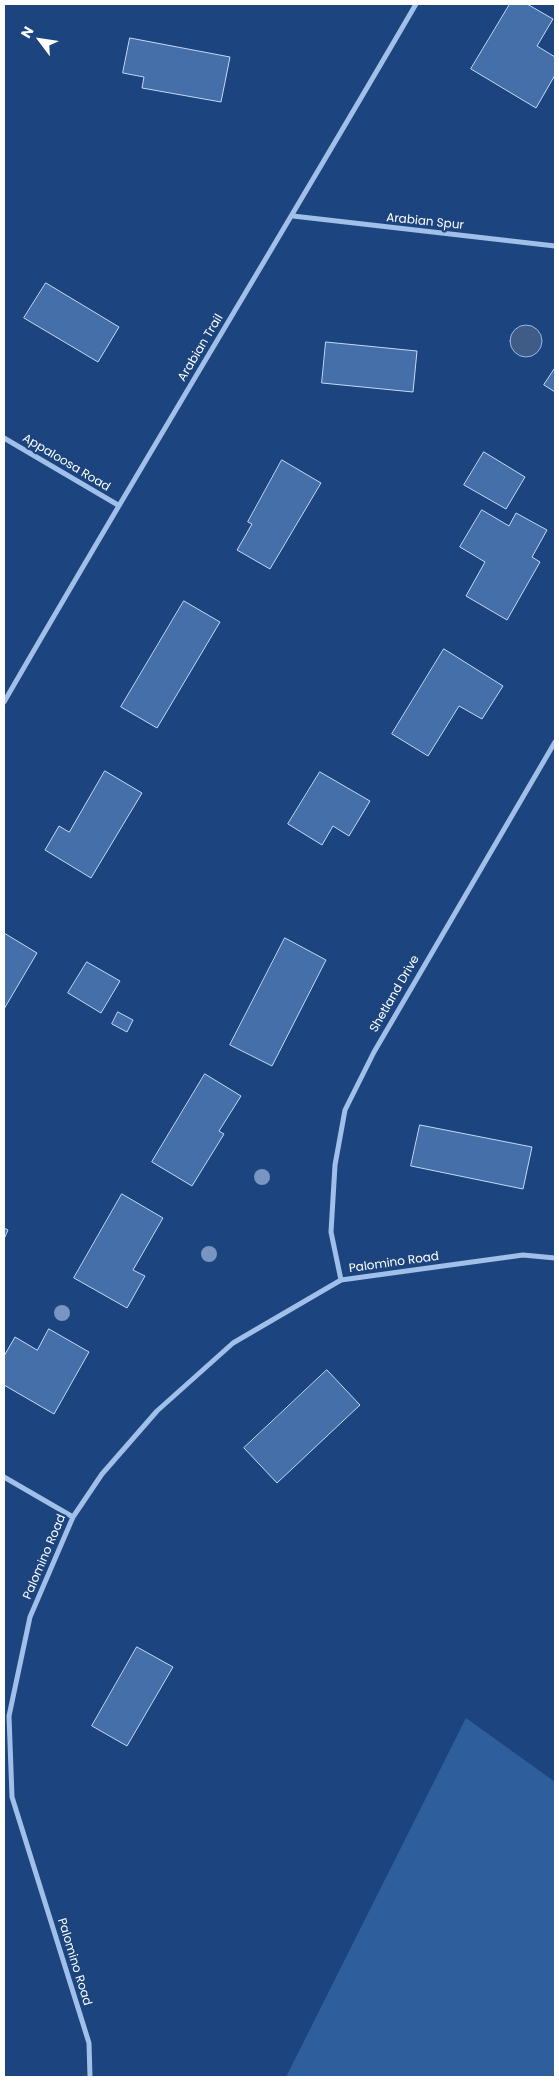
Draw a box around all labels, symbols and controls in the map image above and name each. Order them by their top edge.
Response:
north arrow [15,15,65,65]
text: N [16,23,38,42]
street label: Arabian Spur [385,211,465,233]
street label: Arabian Trail [175,312,227,384]
street label: Appaloosa Road [20,431,112,495]
street label: Shetland Drive [367,953,423,1035]
street label: Palomino Road [348,1250,440,1276]
street label: Palomino Road [21,1512,69,1602]
street label: Palomino Road [54,1916,94,2008]

